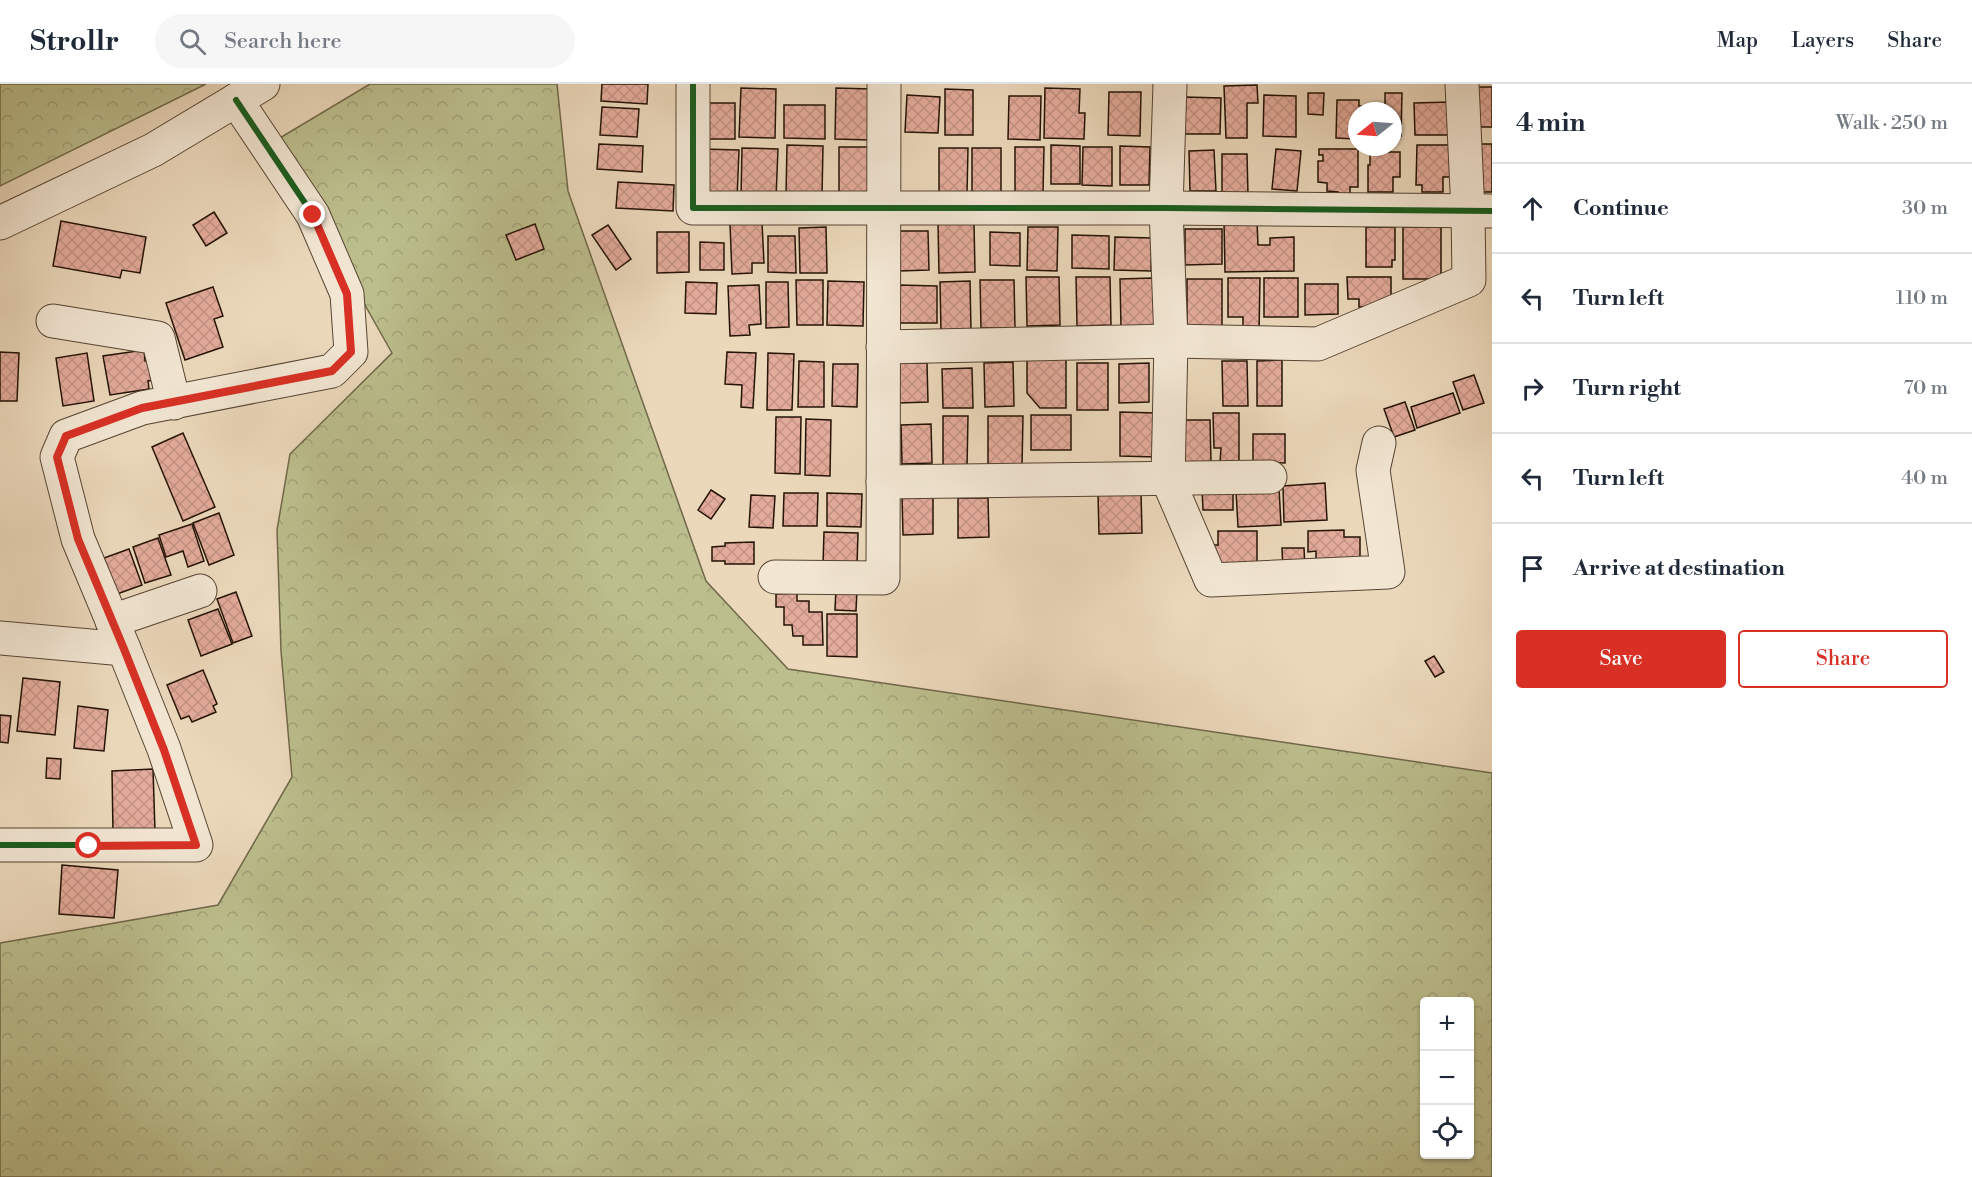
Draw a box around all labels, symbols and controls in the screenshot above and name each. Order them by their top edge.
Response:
search box [155,14,575,68]
text: Strollr [30,24,119,59]
icon: search [176,25,209,58]
text: Search here [224,28,342,55]
text: Map [1717,28,1758,54]
text: Layers [1791,28,1854,54]
text: Share [1887,28,1942,54]
north arrow [1348,102,1402,156]
text: 4 min [1516,107,1586,139]
text: Walk · 250 m [1836,111,1948,136]
icon: ahead [1516,192,1549,225]
text: Continue [1573,195,1669,222]
text: 30 m [1902,196,1948,221]
route end [299,201,325,227]
icon: left [1516,282,1549,315]
text: Turn left [1573,285,1664,312]
text: 110 m [1896,286,1948,311]
icon: right [1516,372,1549,405]
text: Turn right [1573,375,1681,402]
text: 70 m [1904,376,1948,401]
icon: left [1516,462,1549,495]
text: Turn left [1573,465,1664,492]
text: 40 m [1901,466,1948,491]
icon: arrive [1516,552,1549,585]
text: Arrive at destination [1573,555,1785,582]
button: Save [1516,630,1726,688]
button: Share [1738,630,1948,688]
route start [75,832,101,858]
map controls [1420,997,1474,1159]
button: + [1420,997,1474,1051]
button: − [1420,1051,1474,1105]
button: locate [1420,1105,1474,1159]

